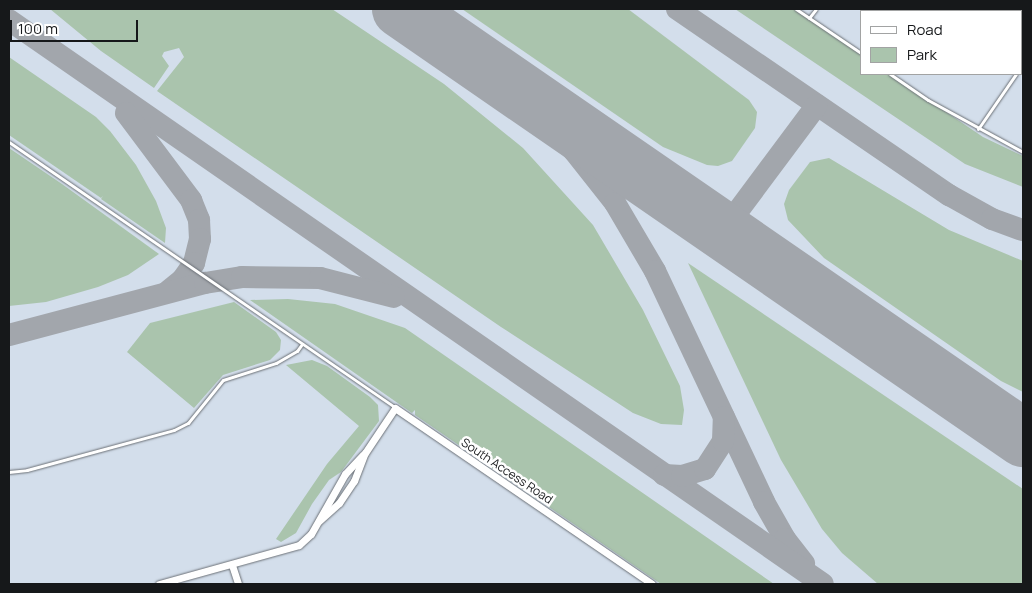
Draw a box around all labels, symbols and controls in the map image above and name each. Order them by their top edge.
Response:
scale bar [12,10,140,42]
legend [860,10,1022,75]
text: 100 m [18,18,58,39]
text: Road [907,19,943,40]
text: Park [907,44,937,65]
street label: South Access Road [459,435,555,507]

